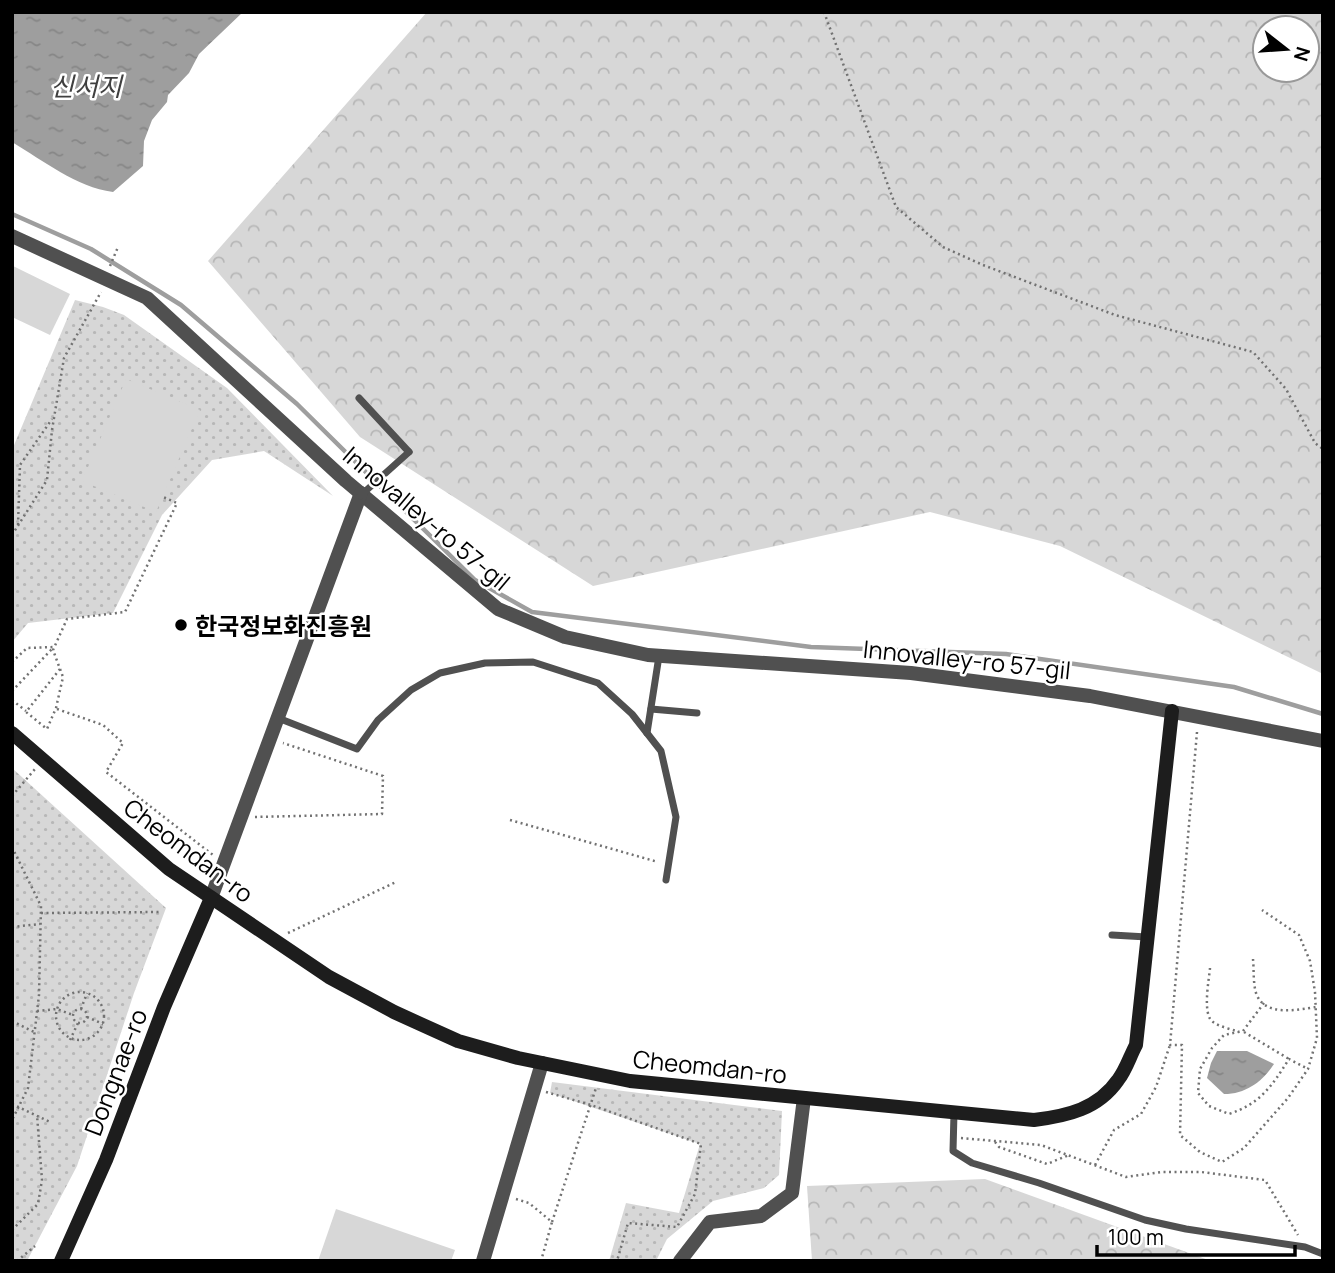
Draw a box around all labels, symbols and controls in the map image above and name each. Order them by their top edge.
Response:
north arrow [1251,14,1321,84]
text: N [1288,44,1317,64]
water label: 신서지 [50,68,124,104]
street label: Innovalley-ro 57-gil [336,438,518,598]
place label: 한국정보화진흥원 [195,609,372,642]
marker: 한국정보화진흥원 [173,617,189,633]
street label: Innovalley-ro 57-gil [861,632,1073,686]
street label: Cheomdan-ro [117,790,261,910]
street label: Dongnae-ro [76,1004,154,1140]
street label: Cheomdan-ro [631,1042,789,1090]
scale bar [1097,1214,1295,1258]
text: 100 m [1108,1223,1164,1251]

